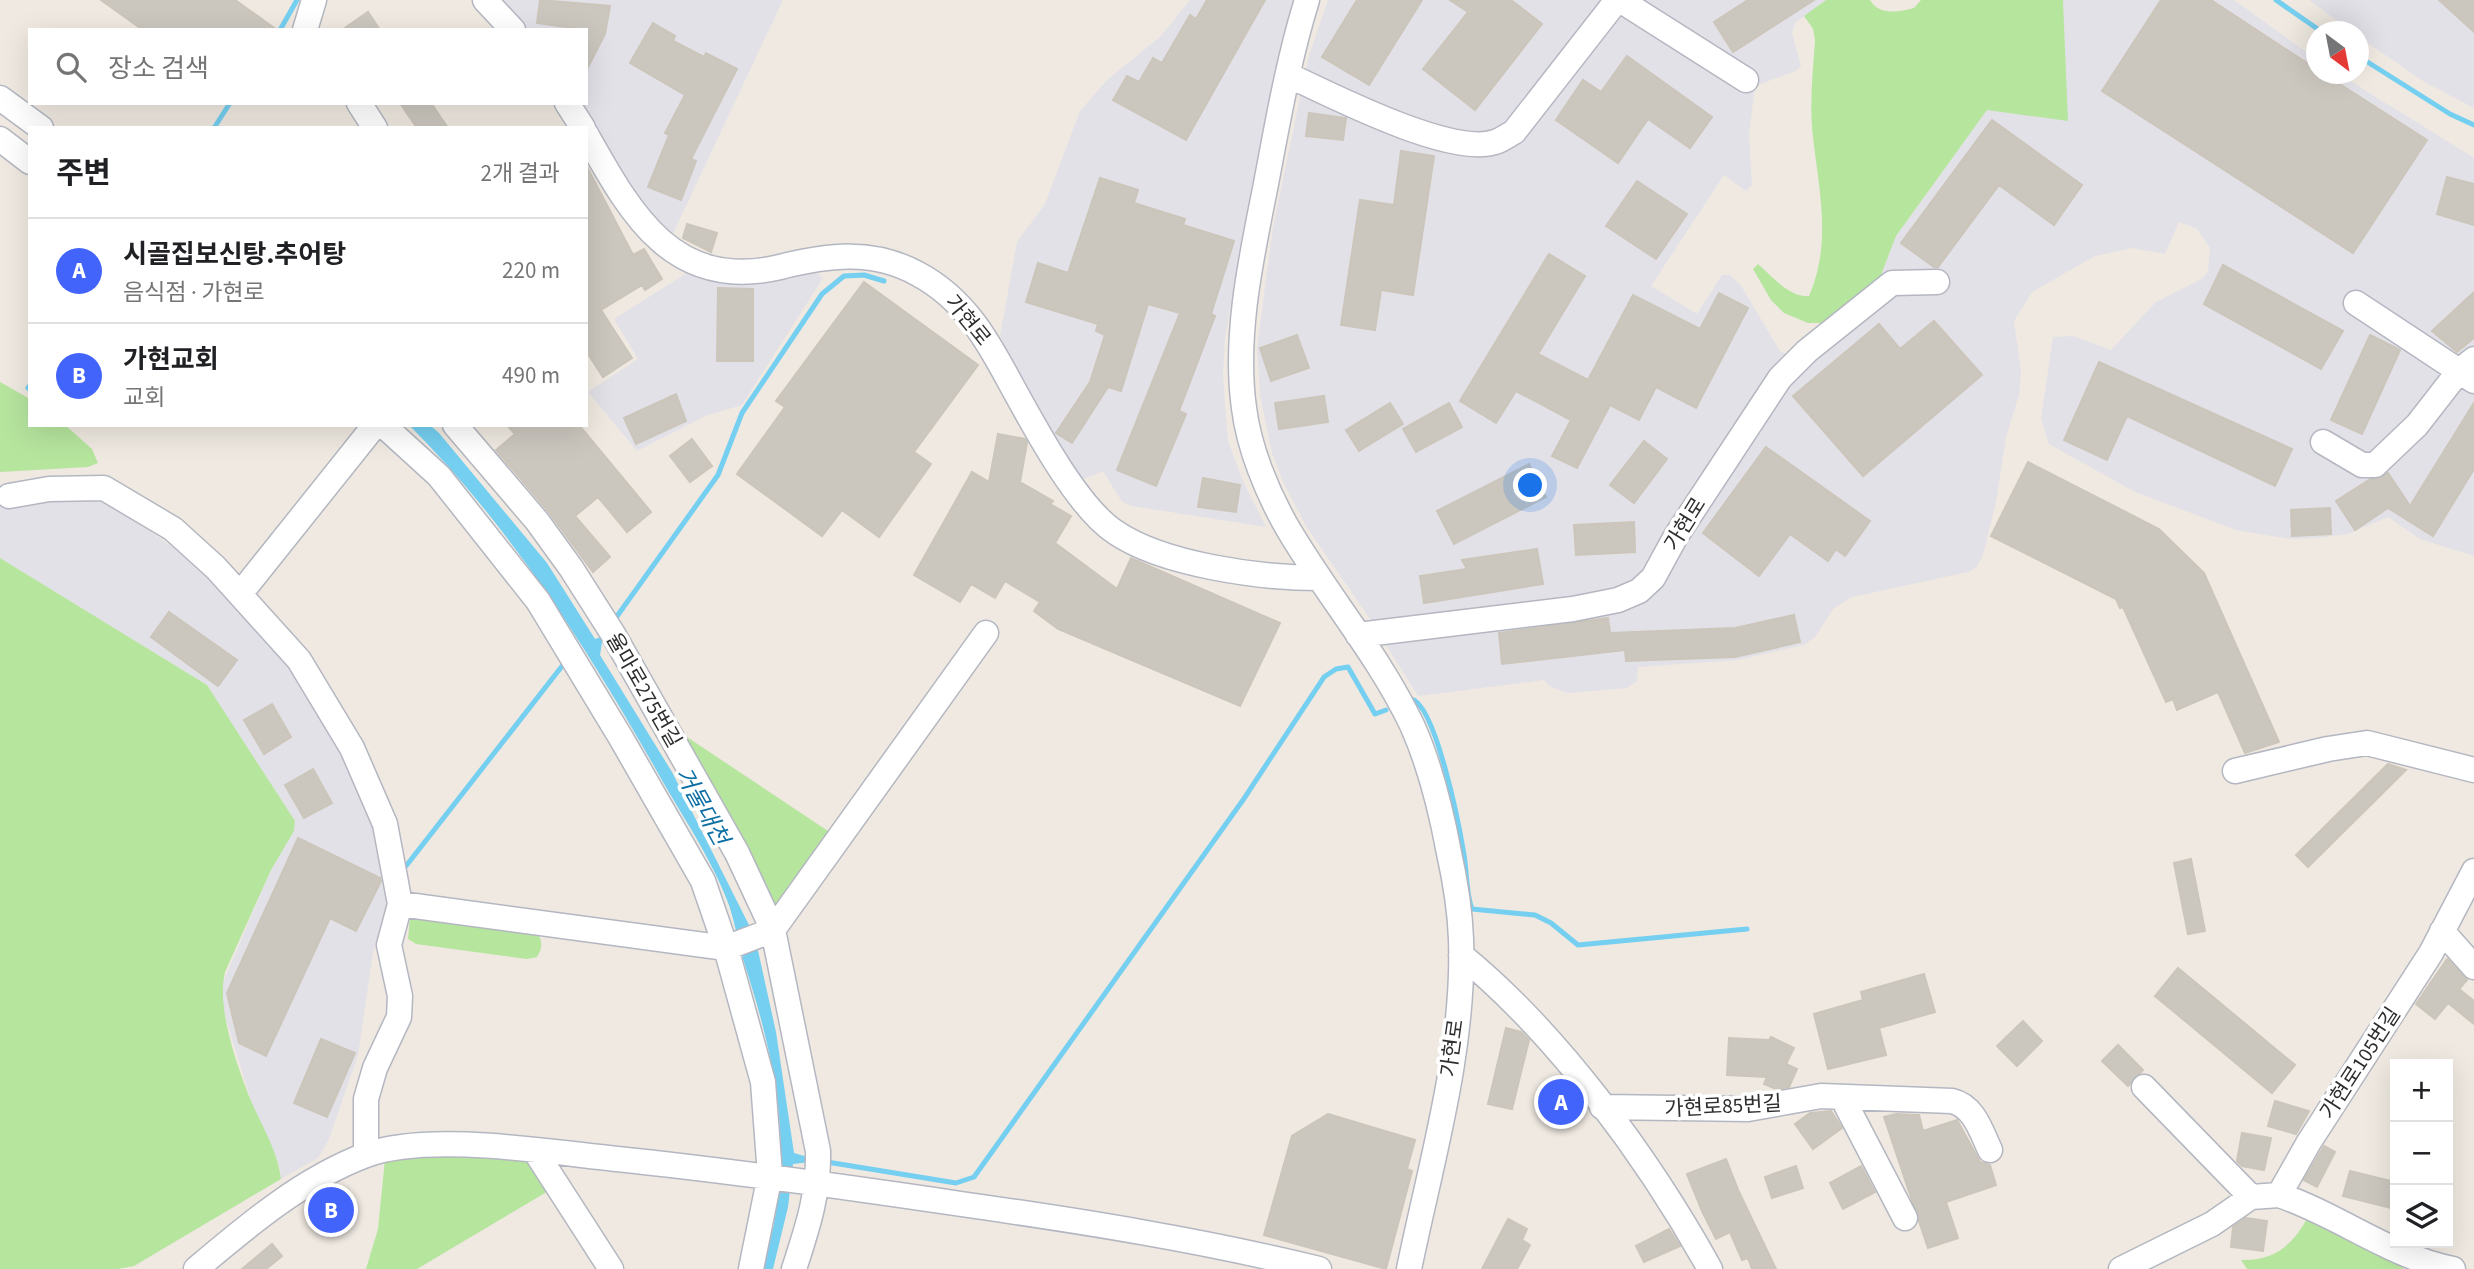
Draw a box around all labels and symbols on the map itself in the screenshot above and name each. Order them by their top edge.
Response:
north arrow [2306,21,2369,84]
street label: 가현로 [938,288,998,352]
your location [1513,468,1547,502]
street label: 가현로 [1657,491,1713,557]
street label: 율마로275번길 [599,627,689,753]
water label: 거물대천 [667,761,738,853]
street label: 가현로105번길 [2313,1001,2407,1125]
street label: 가현로 [1433,1017,1471,1079]
pin: A [1538,1076,1584,1128]
street label: 가현로85번길 [1664,1088,1782,1124]
pin: B [308,1184,354,1236]

